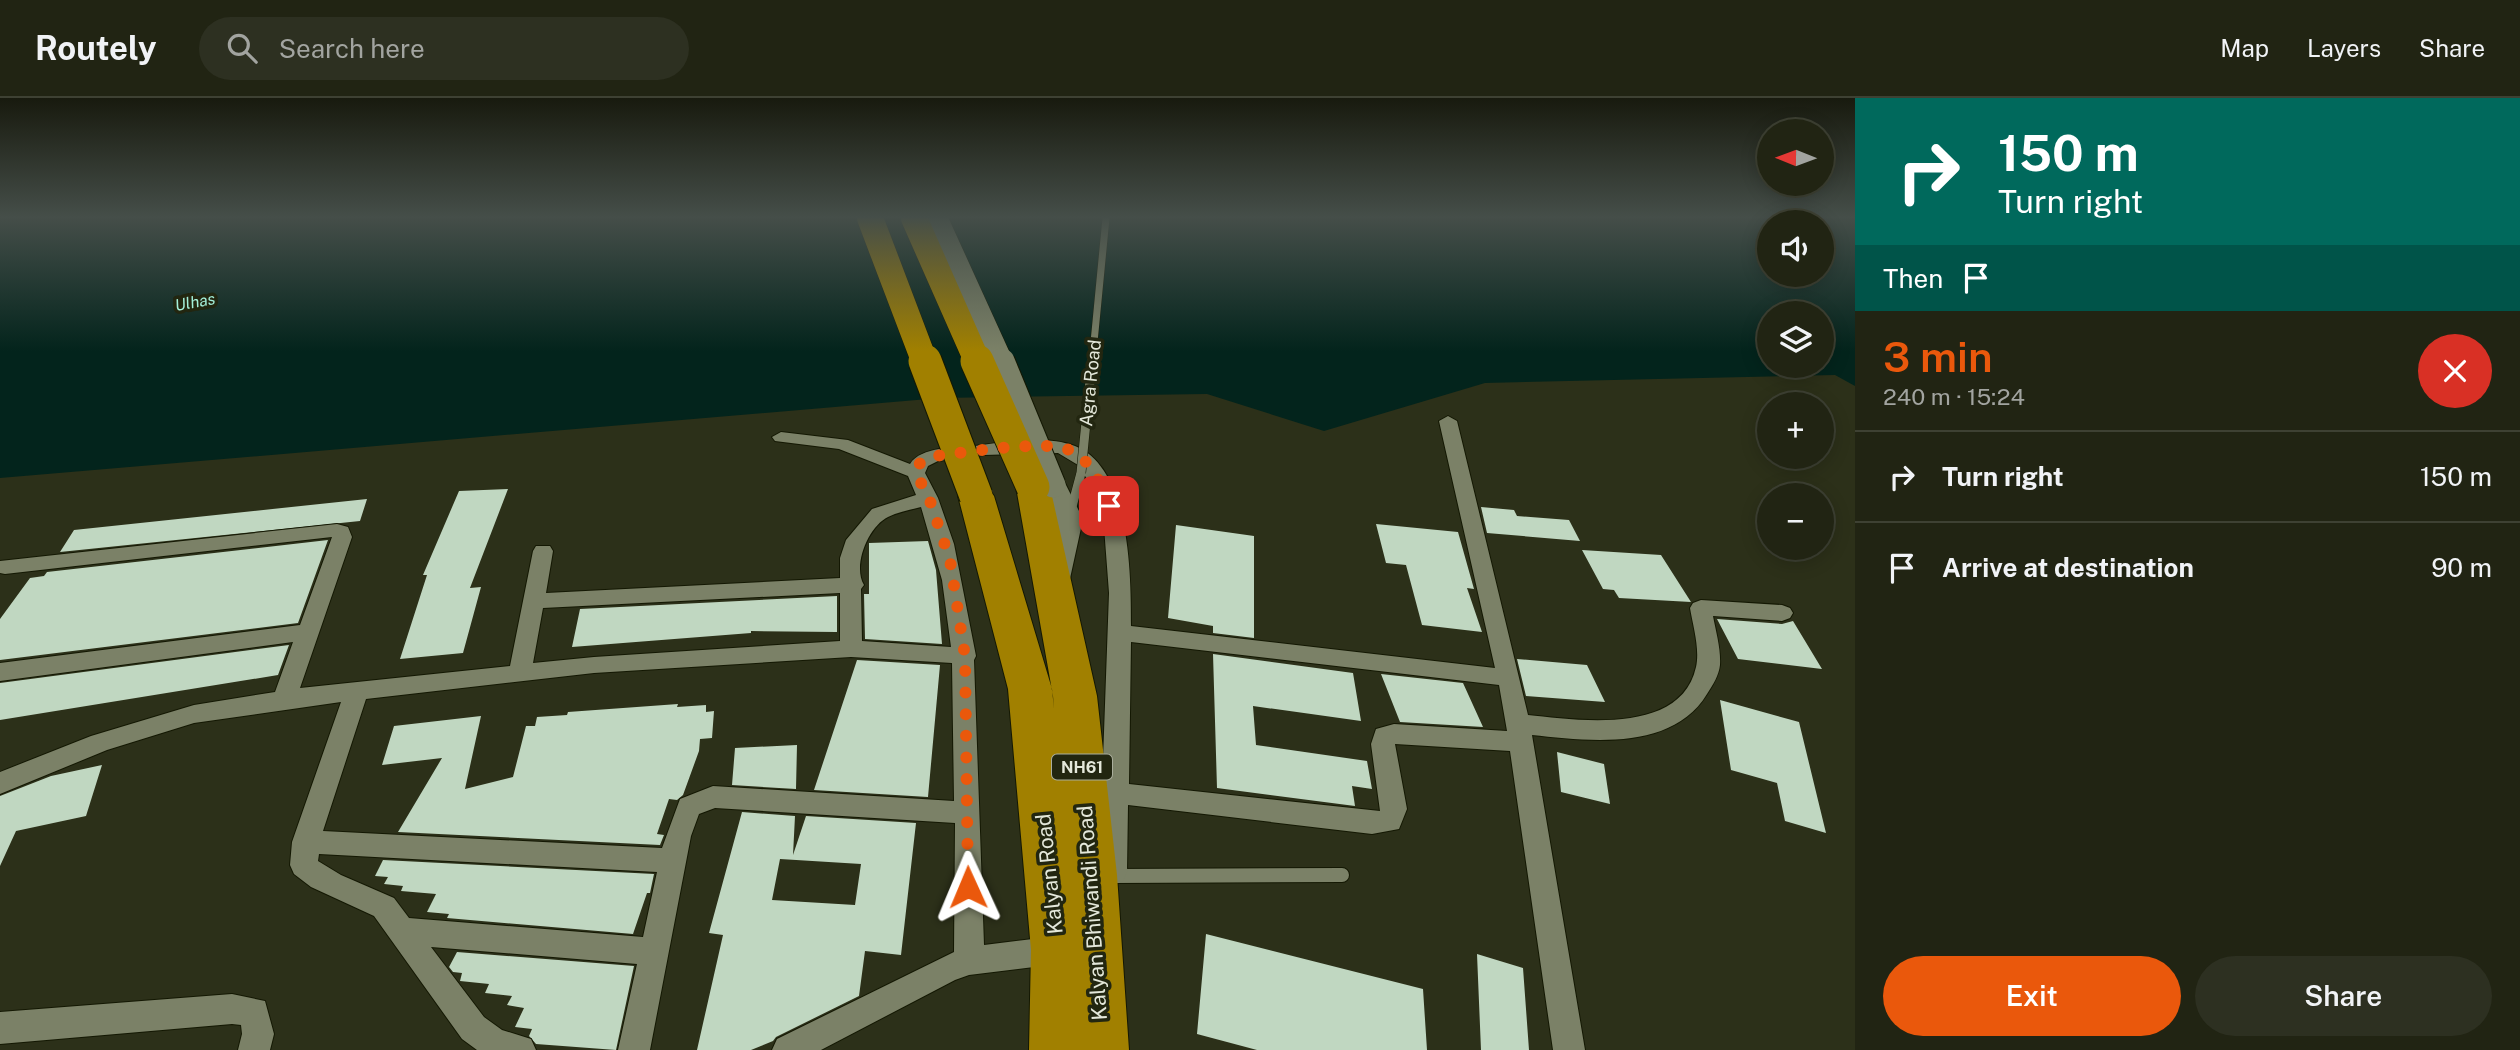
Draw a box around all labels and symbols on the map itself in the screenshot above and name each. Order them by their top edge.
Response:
north arrow [1757,119,1834,196]
water label: Ulhas [173,289,217,315]
street label: Agra Road [1075,338,1105,428]
pin [1079,476,1139,536]
road number: NH61 [1052,754,1112,780]
street label: Kalyan Bhiwandi Road [1072,805,1112,1021]
street label: Kalyan Road [1030,812,1068,936]
position arrow [931,850,1005,924]

